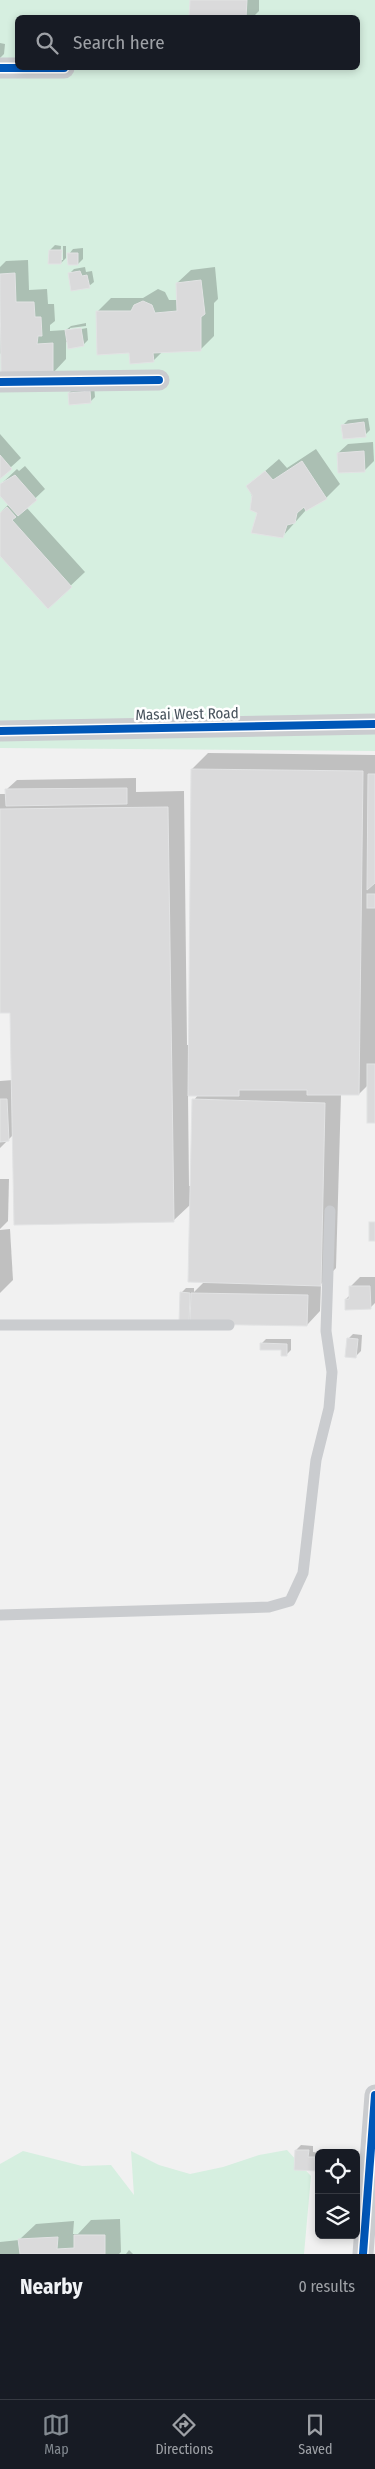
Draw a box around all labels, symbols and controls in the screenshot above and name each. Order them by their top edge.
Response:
search box [15,15,360,70]
icon: search [33,29,61,57]
text: Search here [73,31,165,54]
street label: Masai West Road [135,704,239,724]
map controls [315,2149,360,2239]
button: locate [315,2149,360,2194]
button: layers [315,2194,360,2239]
text: Nearby [20,2274,82,2300]
text: 0 results [298,2277,355,2296]
tab: Map [42,2411,70,2458]
tab: Directions [155,2411,213,2458]
tab: Saved [298,2411,333,2458]

